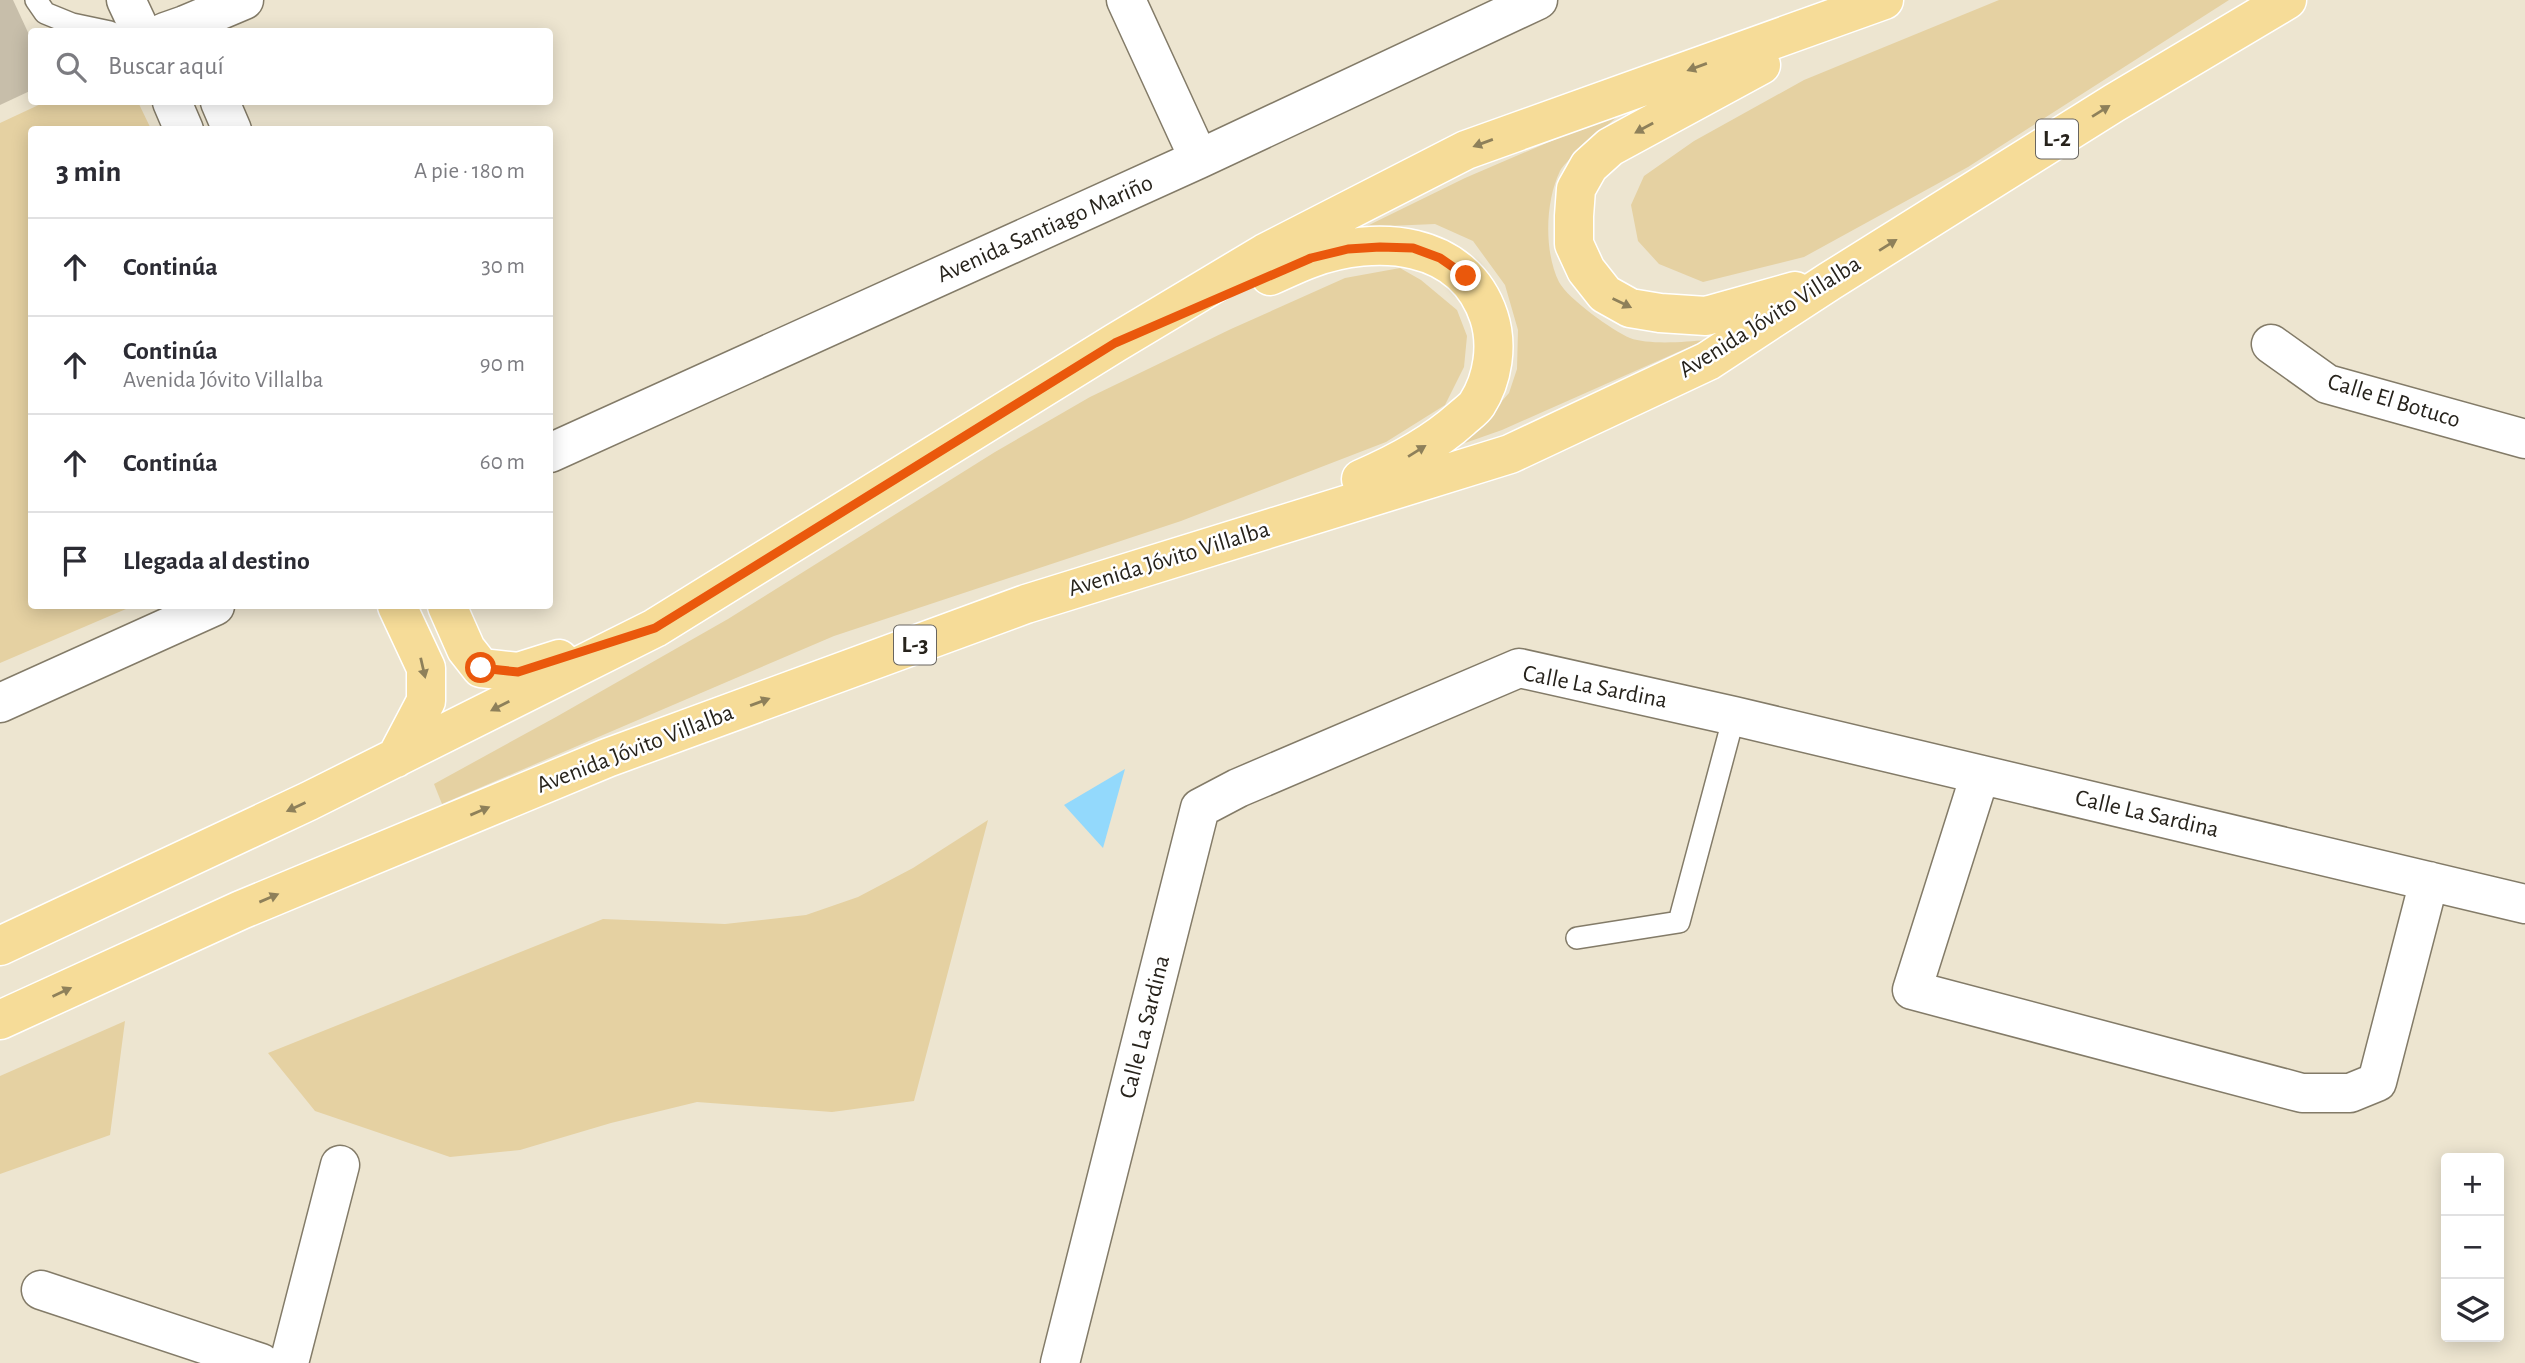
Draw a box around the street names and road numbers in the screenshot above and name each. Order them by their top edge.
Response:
road number: L-2 [2036,120,2078,158]
street label: Avenida Santiago Mariño [934,171,1156,287]
street label: Avenida Jóvito Villalba [1675,251,1865,383]
street label: Calle El Botuco [2325,369,2463,433]
street label: Avenida Jóvito Villalba [1066,517,1272,601]
road number: L-3 [894,625,936,664]
street label: Calle La Sardina [1521,661,1669,713]
street label: Avenida Jóvito Villalba [533,700,737,798]
street label: Calle La Sardina [2073,786,2221,842]
street label: Calle La Sardina [1116,953,1174,1101]

